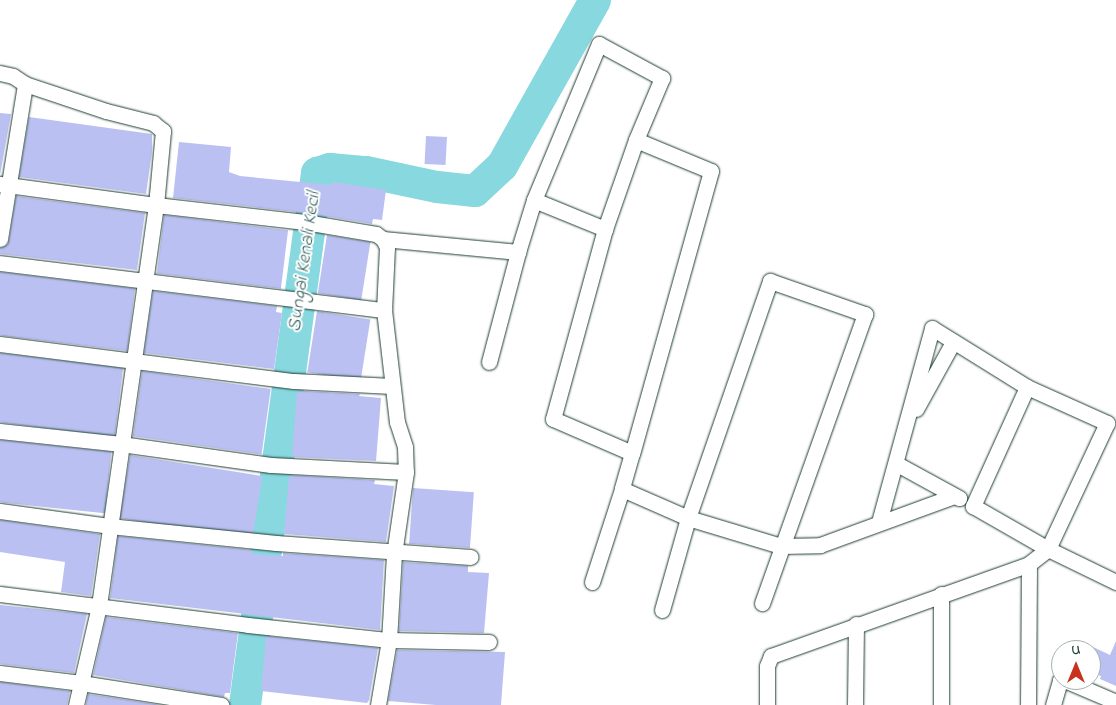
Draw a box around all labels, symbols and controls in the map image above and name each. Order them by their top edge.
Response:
water label: Sungai Kenali Kecil [284,191,326,333]
north arrow [1051,640,1101,690]
text: U [1072,640,1080,661]

